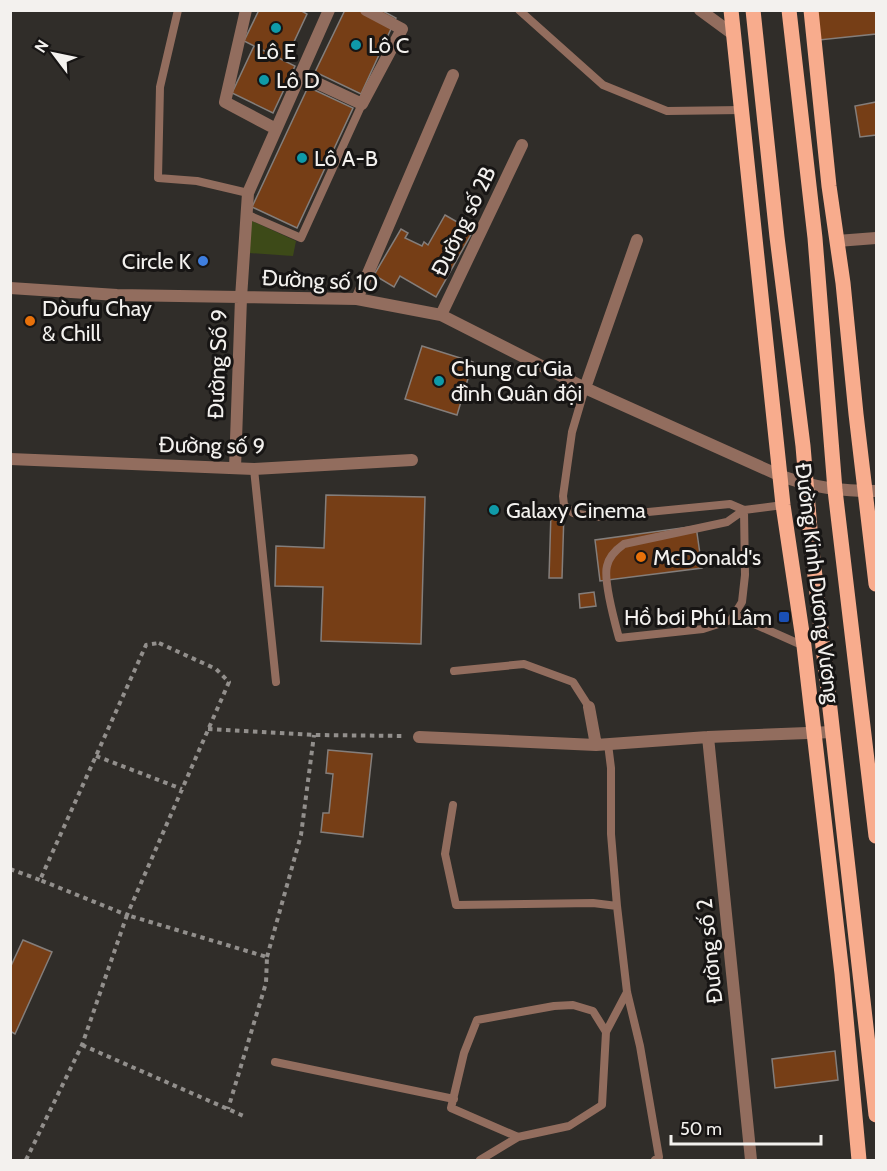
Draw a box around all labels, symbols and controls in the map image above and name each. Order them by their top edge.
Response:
marker: Lô E [269,21,283,35]
north arrow [24,24,84,84]
place label: Lô C [368,32,409,59]
text: N [31,36,53,56]
place label: Lô E [256,38,296,65]
marker: Lô C [349,38,363,52]
place label: Lô D [276,67,320,94]
marker: Lô D [257,73,271,87]
place label: Lô A-B [314,145,378,172]
marker: Lô A-B [295,151,309,165]
street label: Đường số 2B [425,162,502,280]
place label: Circle K [122,248,192,275]
marker: Circle K [196,254,210,268]
street label: Đường số 10 [261,264,379,297]
place label: Dòufu Chay & Chill [42,295,152,347]
street label: Đường Số 9 [202,308,233,420]
marker: Dòufu Chay & Chill [23,314,37,328]
place label: Chung cư Gia đình Quân đội [451,355,582,407]
marker: Chung cư Gia đình Quân đội [432,374,446,388]
street label: Đường số 9 [158,431,265,460]
street label: Đường Kinh Dương Vương [789,461,846,706]
place label: Galaxy Cinema [506,497,646,524]
marker: Galaxy Cinema [487,503,501,517]
place label: McDonald's [653,544,761,571]
marker: McDonald's [634,550,648,564]
place label: Hồ bơi Phú Lâm [624,604,772,631]
marker: Hồ bơi Phú Lâm [777,610,791,624]
street label: Đường số 2 [691,897,728,1005]
scale bar [671,1108,821,1146]
text: 50 m [680,1118,722,1140]

